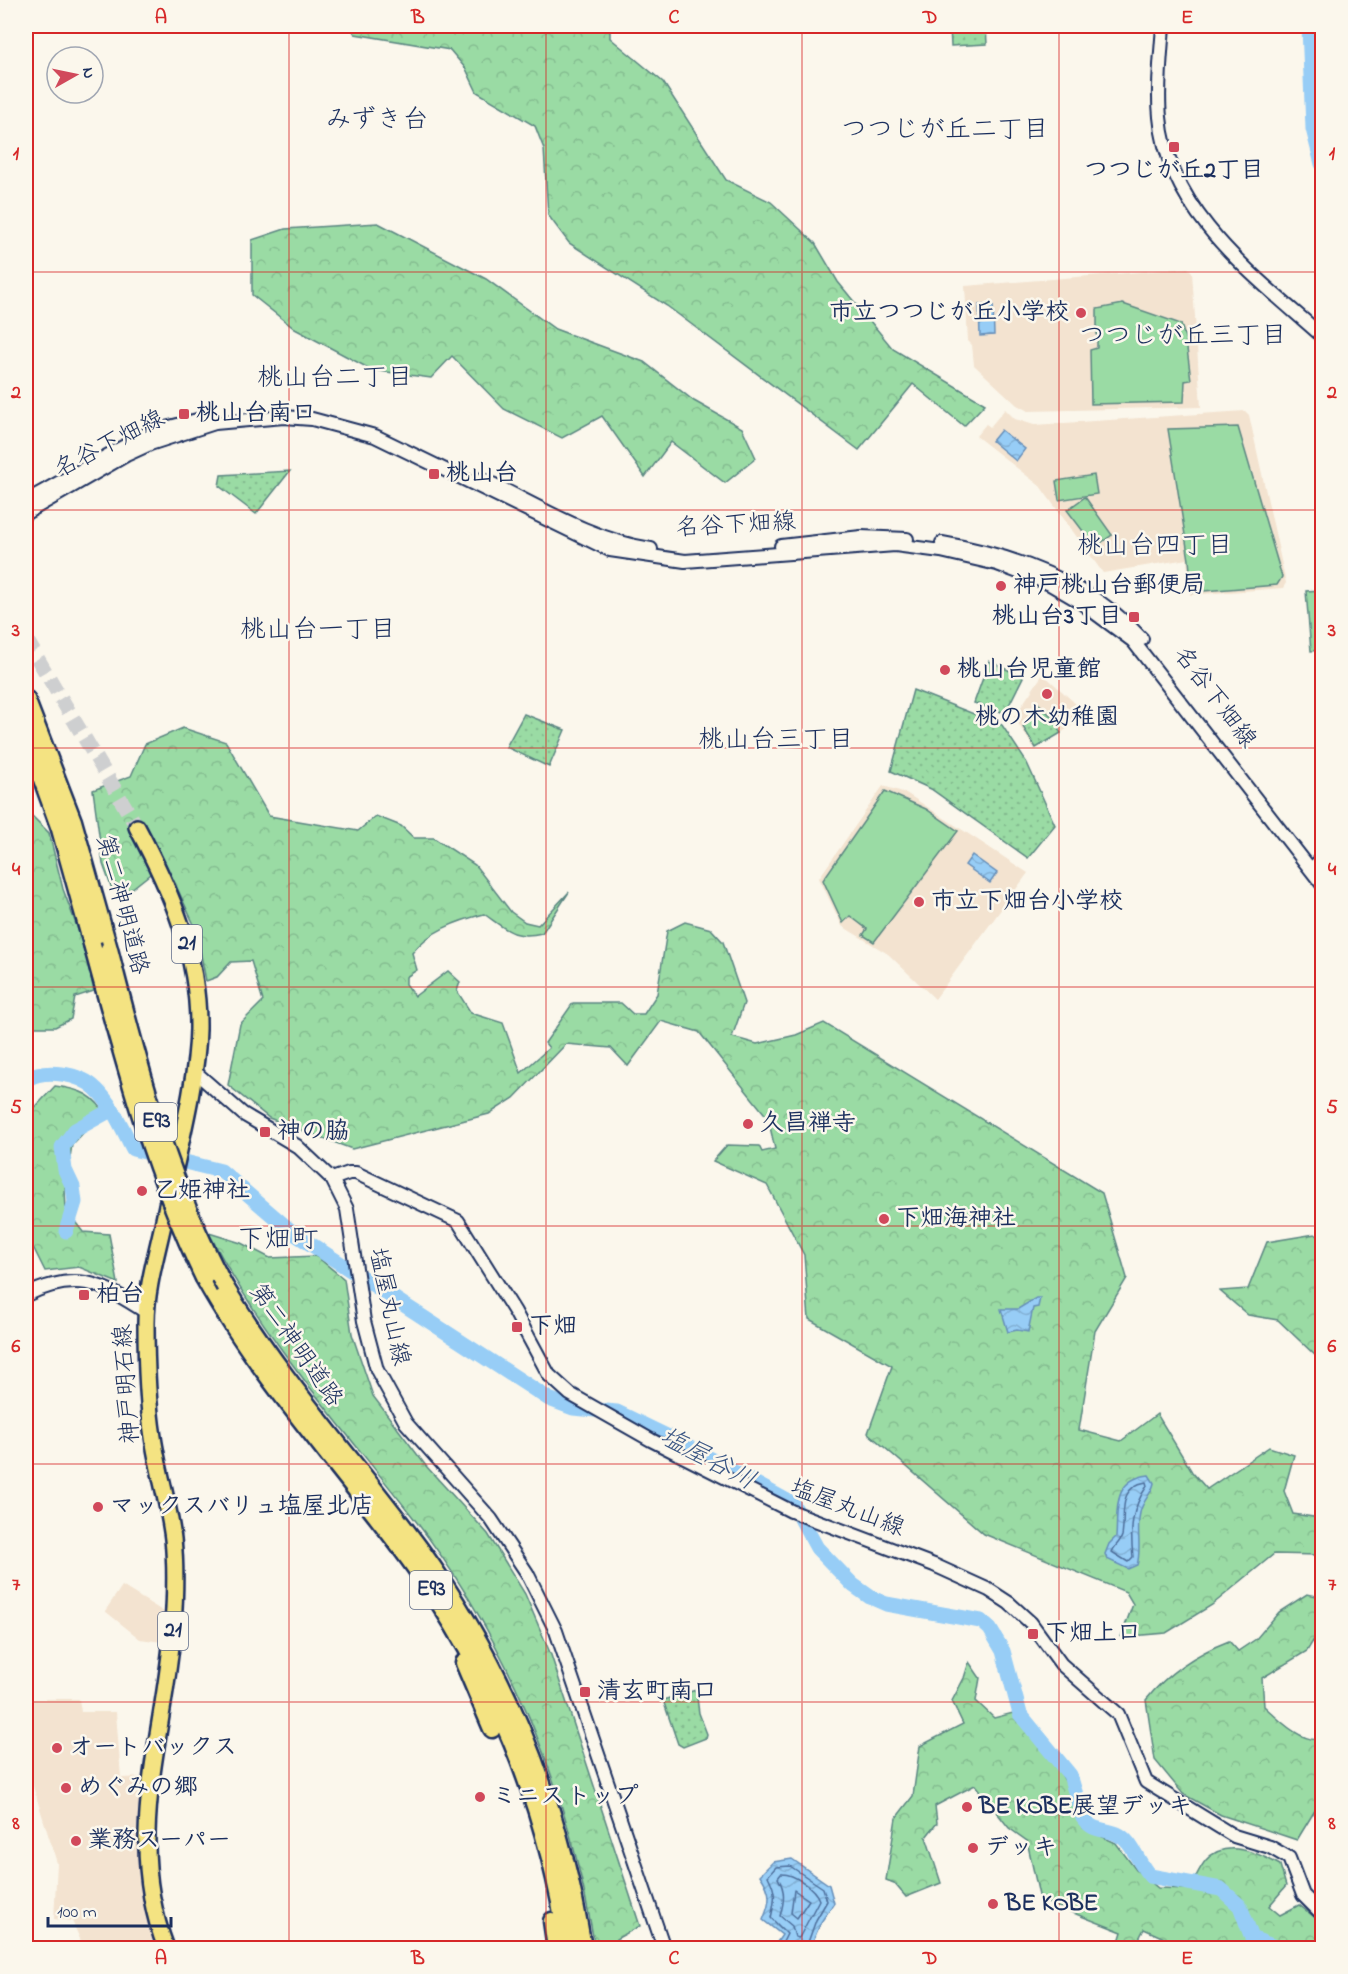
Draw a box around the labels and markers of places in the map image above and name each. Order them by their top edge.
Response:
marker: つつじが丘2丁目 [1167,140,1181,154]
place label: つつじが丘2丁目 [1084,154,1264,189]
place label: 市立つつじが丘小学校 [829,296,1069,331]
marker: 市立つつじが丘小学校 [1074,306,1088,320]
place label: 桃山台南口 [196,397,316,432]
marker: 桃山台南口 [177,407,191,421]
place label: 桃山台 [446,457,518,492]
marker: 桃山台 [427,467,441,481]
place label: 神戸桃山台郵便局 [1013,569,1205,604]
marker: 神戸桃山台郵便局 [994,579,1008,593]
place label: 桃山台3丁目 [992,600,1122,635]
marker: 桃山台3丁目 [1127,610,1141,624]
place label: 桃山台児童館 [957,653,1101,688]
marker: 桃山台児童館 [938,663,952,677]
marker: 桃の木幼稚園 [1040,687,1054,701]
place label: 桃の木幼稚園 [975,701,1119,736]
place label: 市立下畑台小学校 [931,885,1123,920]
marker: 市立下畑台小学校 [912,895,926,909]
place label: 久昌禅寺 [760,1107,856,1142]
place label: 神の脇 [277,1115,349,1150]
marker: 久昌禅寺 [741,1117,755,1131]
marker: 神の脇 [258,1125,272,1139]
place label: 乙姫神社 [154,1174,250,1209]
marker: 乙姫神社 [135,1184,149,1198]
place label: 下畑海神社 [896,1202,1016,1237]
marker: 下畑海神社 [877,1212,891,1226]
place label: 柏台 [96,1278,144,1313]
marker: 柏台 [77,1288,91,1302]
place label: 下畑 [529,1310,577,1345]
marker: 下畑 [510,1320,524,1334]
place label: マックスバリュ塩屋北店 [110,1490,374,1525]
marker: マックスバリュ塩屋北店 [91,1500,105,1514]
place label: 下畑上口 [1045,1617,1141,1652]
marker: 下畑上口 [1026,1627,1040,1641]
place label: 清玄町南口 [597,1675,717,1710]
marker: 清玄町南口 [578,1685,592,1699]
place label: オートバックス [69,1731,237,1766]
marker: オートバックス [50,1741,64,1755]
place label: めぐみの郷 [78,1771,198,1806]
place label: ミニストップ [492,1780,638,1815]
marker: めぐみの郷 [59,1781,73,1795]
marker: ミニストップ [473,1790,487,1804]
place label: BE KOBE展望デッキ [978,1790,1192,1825]
marker: BE KOBE展望デッキ [960,1800,974,1814]
place label: 業務スーパー [88,1824,231,1859]
place label: デッキ [985,1831,1057,1866]
marker: 業務スーパー [69,1834,83,1848]
marker: デッキ [966,1841,980,1855]
place label: BE KOBE [1004,1887,1098,1922]
marker: BE KOBE [986,1897,1000,1911]

